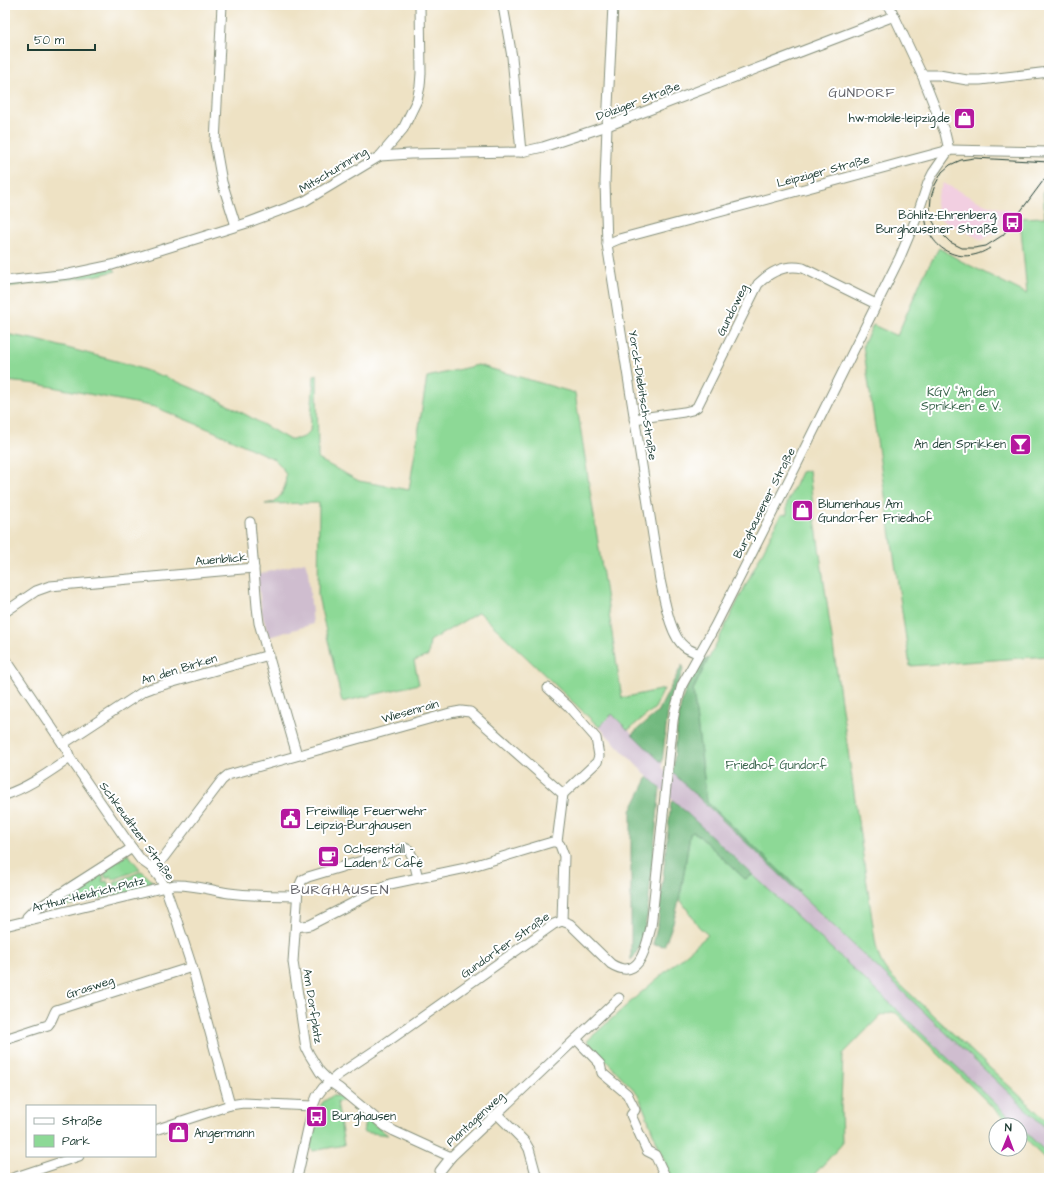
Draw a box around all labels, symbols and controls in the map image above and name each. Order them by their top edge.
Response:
scale bar [28,26,95,52]
text: 50 m [34,32,65,49]
street label: Dölziger Straße [594,77,683,126]
district label: GUNDORF [829,84,895,102]
shop icon: hw-mobile-leipzig.de [952,105,978,131]
place label: hw-mobile-leipzig.de [849,110,951,128]
street label: Mitschurinring [296,143,371,198]
street label: Leipziger Straße [775,151,872,193]
place label: Böhlitz-Ehrenberg, Burghausener Straße [876,207,999,239]
bus stop icon: Böhlitz-Ehrenberg, Burghausener Straße [1000,209,1026,235]
street label: Gundoweg [713,281,753,339]
street label: Yorck-Diebitsch-Straße [624,329,661,462]
park label: KGV "An den Sprikken" e. V. [921,384,1001,415]
bar icon: An den Sprikken [1008,431,1034,457]
place label: An den Sprikken [914,436,1006,453]
street label: Burghausener Straße [729,444,801,562]
place label: Blumenhaus Am Gundorfer Friedhof [818,496,933,527]
shop icon: Blumenhaus Am Gundorfer Friedhof [790,498,816,524]
street label: Auenblick [195,549,248,570]
street label: An den Birken [139,650,219,689]
street label: Wiesenrain [380,695,441,728]
park label: Friedhof Gundorf [725,757,827,774]
street label: Schkeuditzer Straße [95,778,179,885]
place label: Freiwillige Feuerwehr Leipzig-Burghausen [306,803,427,835]
public building icon: Freiwillige Feuerwehr Leipzig-Burghausen [278,805,304,831]
place label: Ochsenstall - Laden & Café [344,841,423,872]
cafe icon: Ochsenstall - Laden & Café [316,843,342,869]
street label: Arthur-Heidrich-Platz [30,872,146,917]
district label: BURGHAUSEN [291,880,389,900]
street label: Gundorfer Straße [457,908,554,983]
street label: Am Dorfplatz [298,967,327,1045]
street label: Grasweg [64,972,117,1004]
street label: Plantagenweg [443,1088,509,1151]
bus stop icon: Burghausen [303,1103,329,1129]
legend [26,1105,156,1157]
place label: Burghausen [332,1108,396,1126]
text: Straße [62,1113,103,1130]
north arrow [988,1117,1028,1157]
shop icon: Angermann [165,1120,191,1146]
text: N [1005,1120,1012,1135]
place label: Angermann [194,1125,254,1143]
text: Park [62,1133,90,1150]

